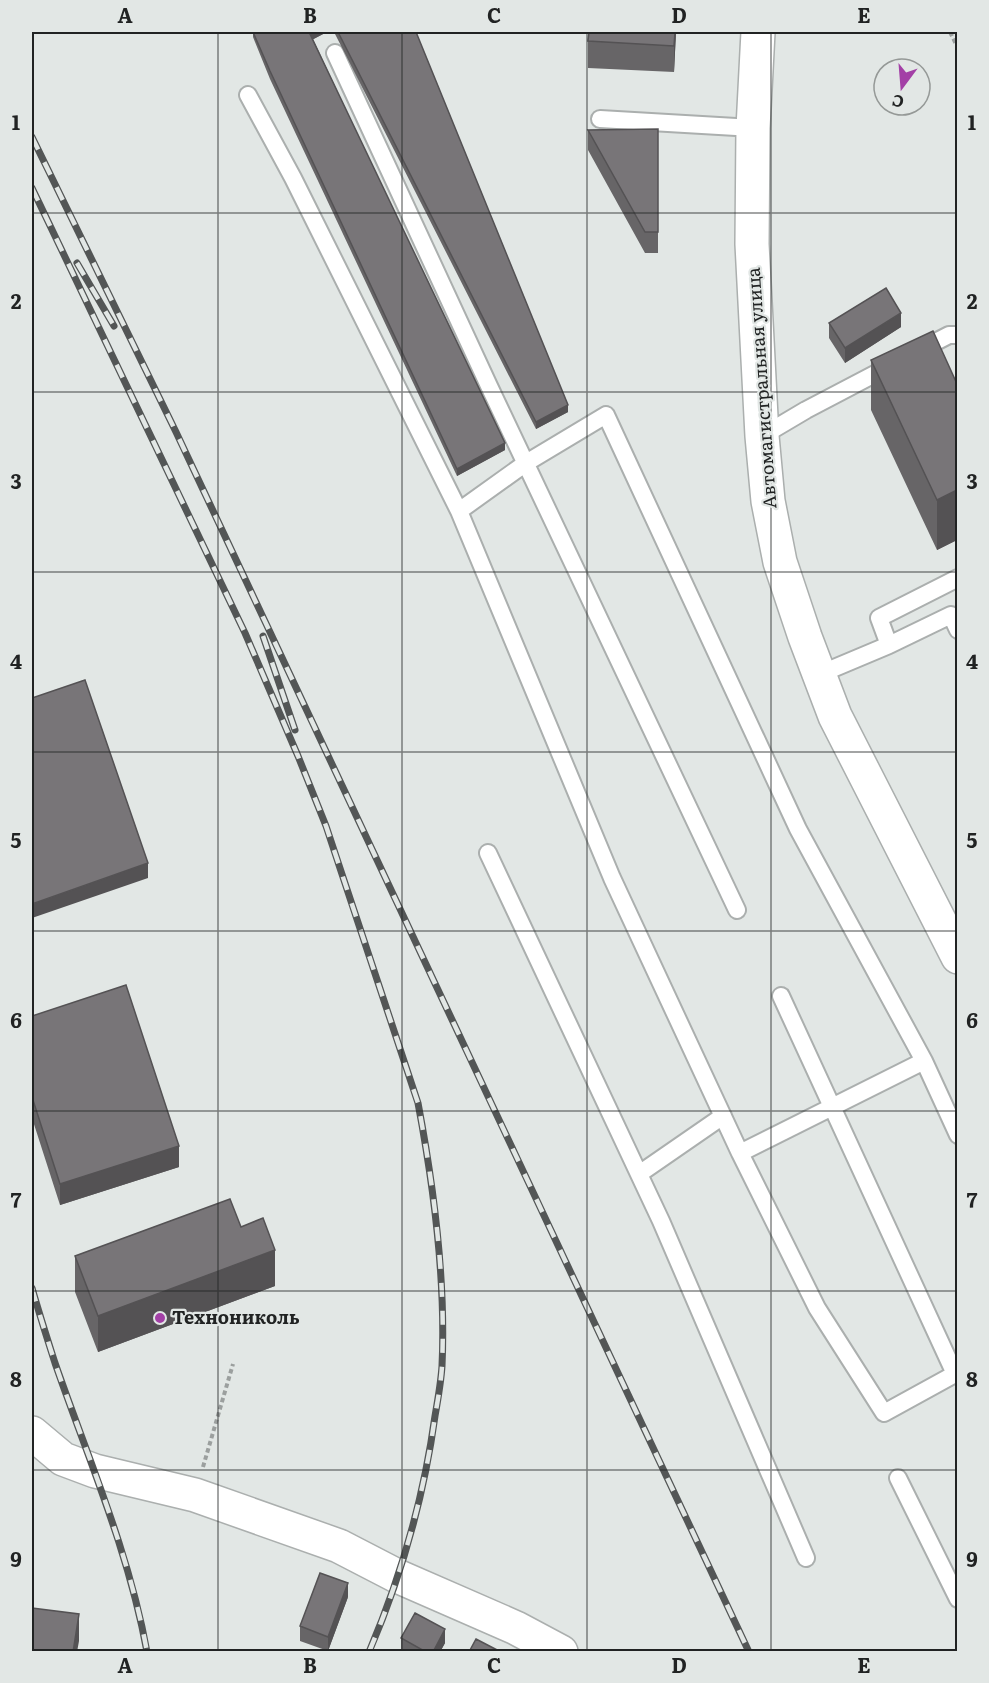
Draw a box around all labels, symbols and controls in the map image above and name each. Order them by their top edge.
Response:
text: A [117,0,133,29]
text: B [303,0,317,29]
text: C [487,0,501,29]
text: D [671,0,687,29]
text: E [857,0,871,29]
north arrow [872,57,932,117]
text: С [889,89,906,115]
text: 1 [12,106,20,136]
text: 1 [968,106,976,136]
street label: Автомагистральная улица [739,266,782,510]
text: 2 [11,285,22,315]
text: 2 [967,285,978,315]
text: 3 [10,465,22,495]
text: 3 [966,465,978,495]
text: 4 [10,645,22,675]
text: 4 [966,645,978,675]
text: 5 [11,824,22,854]
text: 5 [967,824,978,854]
text: 6 [10,1004,22,1034]
text: 6 [966,1004,978,1034]
text: 7 [11,1184,22,1214]
text: 7 [967,1184,978,1214]
place label: Технониколь [172,1303,300,1330]
marker: Технониколь [153,1311,167,1325]
text: 8 [10,1363,22,1393]
text: 8 [966,1363,978,1393]
text: 9 [10,1543,22,1573]
text: 9 [966,1543,978,1573]
text: A [117,1649,133,1679]
text: B [303,1649,317,1679]
text: C [487,1649,501,1679]
text: D [671,1649,687,1679]
text: E [857,1649,871,1679]

